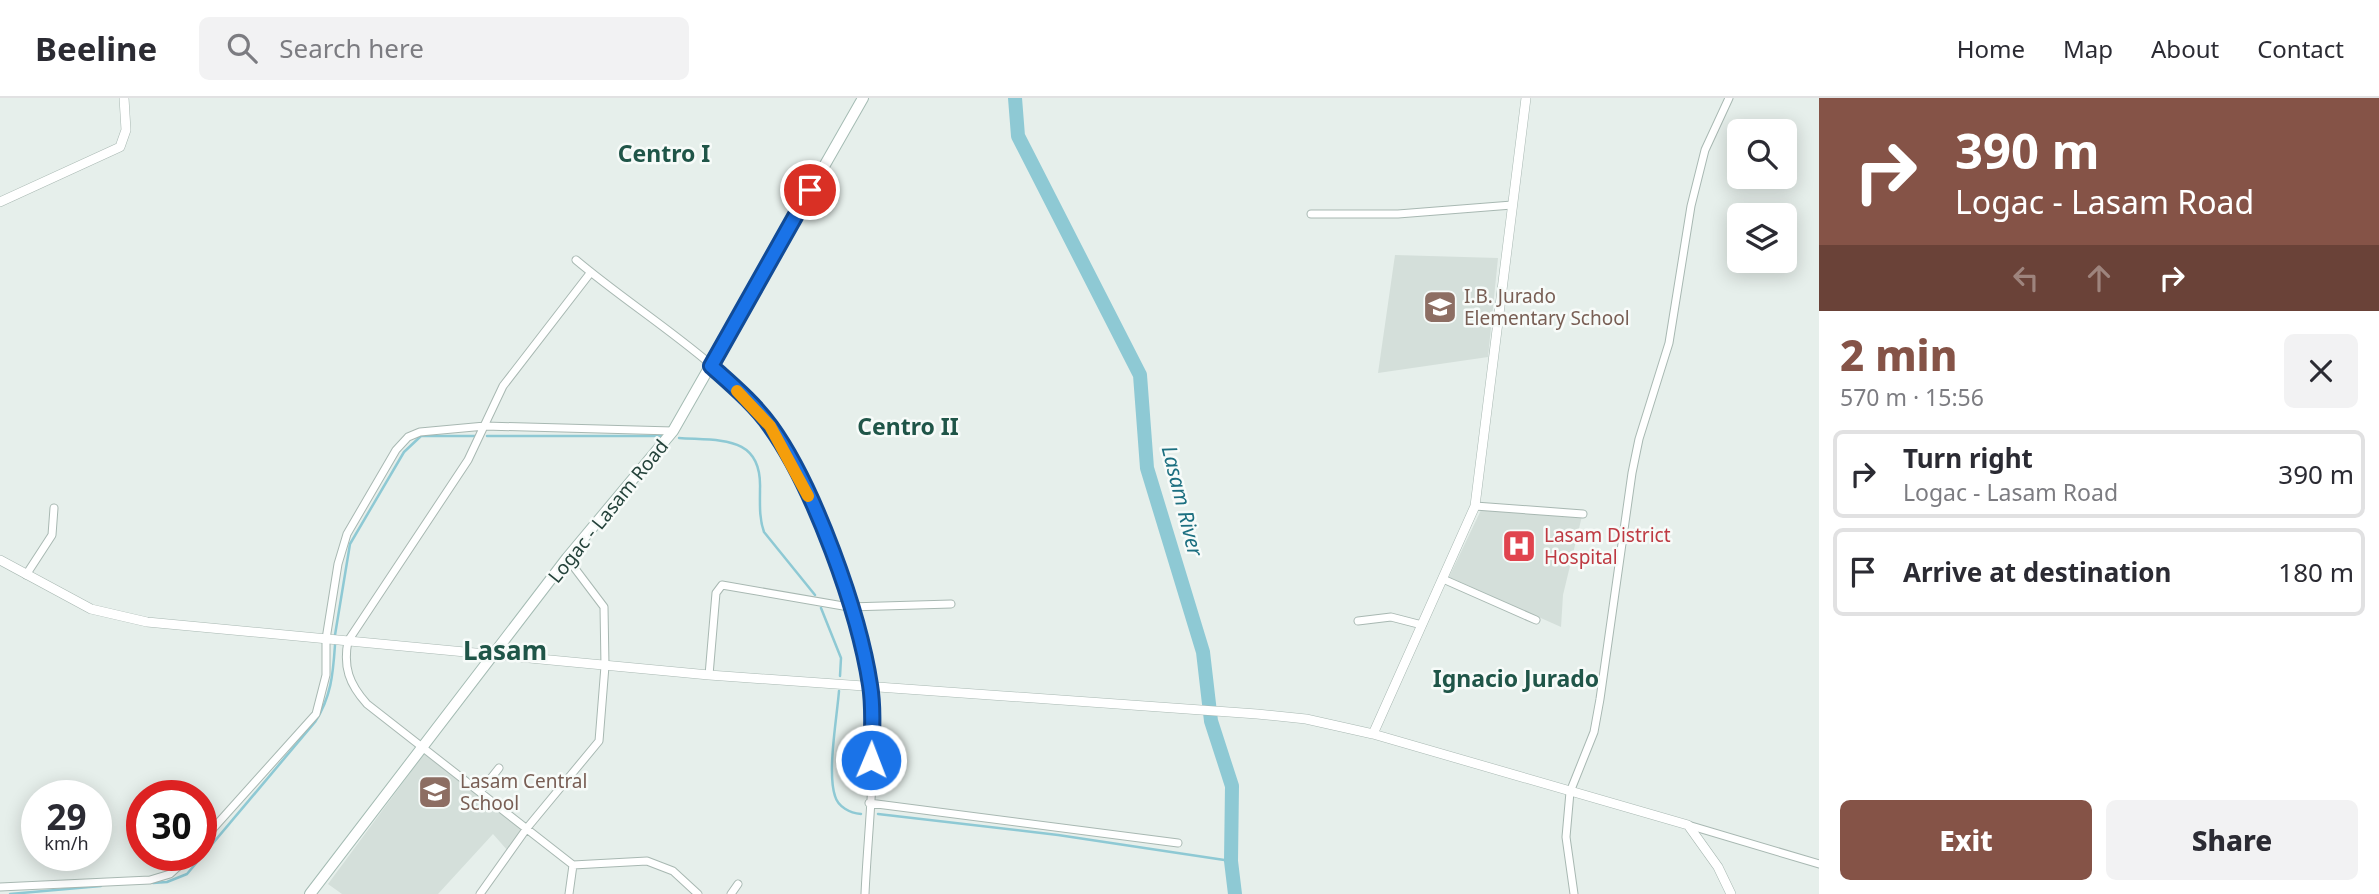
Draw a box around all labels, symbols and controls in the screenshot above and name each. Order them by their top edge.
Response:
search box [199,17,689,80]
text: Beeline [35,26,157,71]
icon: search [223,29,261,67]
text: Search here [279,30,424,66]
text: Home [1957,32,2025,65]
text: Map [2063,32,2113,65]
text: About [2151,32,2219,65]
text: Contact [2257,32,2344,65]
text: 390 m [1955,117,2100,183]
map controls [1727,119,1797,273]
button: search [1727,119,1797,189]
icon: right [1840,126,1931,217]
district label: Centro I [618,137,710,169]
pin [780,160,840,220]
icon: arrive [791,171,829,209]
text: Logac - Lasam Road [1955,180,2254,223]
button: layers [1727,203,1797,273]
icon: left [2007,259,2045,297]
icon: ahead [2080,259,2118,297]
icon: right [2153,259,2191,297]
place label: I.B. Jurado Elementary School [1464,283,1630,331]
school or university icon: I.B. Jurado Elementary School [1421,288,1459,326]
text: 2 min [1840,326,1957,383]
button: close [2284,334,2358,408]
text: 570 m · 15:56 [1840,381,1984,413]
district label: Centro II [857,410,959,442]
street label: Logac - Lasam Road [542,434,674,588]
text: Turn right [1903,440,2033,476]
water label: Lasam River [1156,443,1211,561]
icon: right [1844,455,1882,493]
text: 390 m [2278,456,2354,492]
text: Logac - Lasam Road [1903,476,2118,508]
place label: Lasam District Hospital [1544,522,1671,570]
hospital icon: Lasam District Hospital [1500,527,1538,565]
icon: arrive [1844,553,1882,591]
text: Arrive at destination [1903,554,2172,590]
text: 180 m [2278,554,2354,590]
district label: Lasam [463,632,547,668]
district label: Ignacio Jurado [1433,662,1599,694]
position arrow [834,723,908,797]
place label: Lasam Central School [460,768,587,816]
school or university icon: Lasam Central School [416,773,454,811]
speed limit sign: 30 [126,780,217,871]
text: 29 [46,793,87,840]
button: Exit [1840,800,2092,880]
button: Share [2106,800,2358,880]
text: km/h [44,831,89,855]

